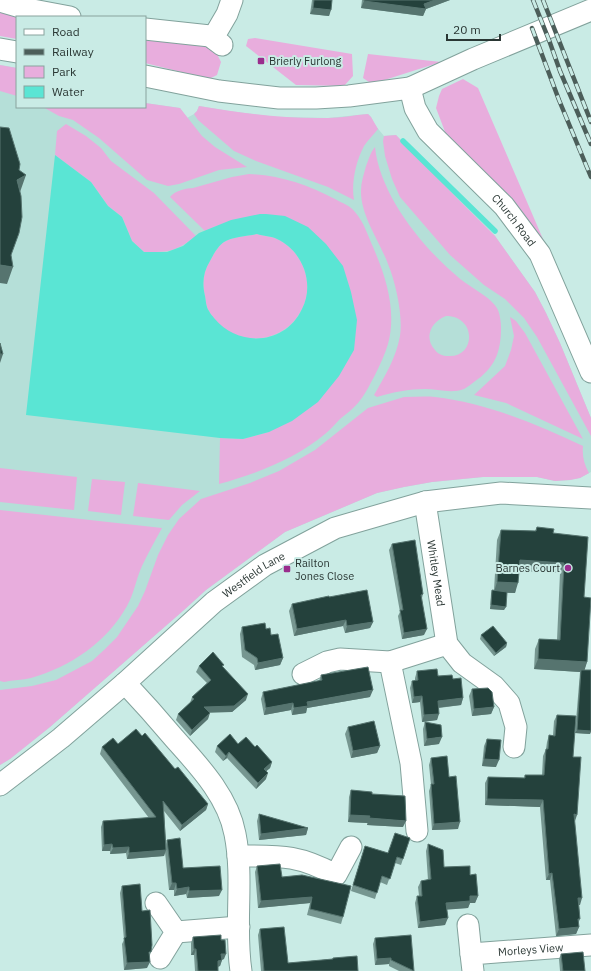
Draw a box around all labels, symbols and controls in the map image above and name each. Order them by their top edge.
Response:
legend [16,16,146,108]
scale bar [447,16,500,42]
text: 20 m [453,22,481,37]
text: Road [52,24,80,39]
text: Railway [52,44,94,59]
place label: Brierly Furlong [269,54,342,68]
marker: Brierly Furlong [256,56,266,66]
text: Park [52,64,77,79]
text: Water [52,84,85,99]
street label: Church Road [489,191,539,249]
street label: Whitley Mead [424,539,448,607]
street label: Westfield Lane [220,549,287,601]
place label: Railton Jones Close [295,556,354,583]
place label: Barnes Court [495,561,560,575]
marker: Barnes Court [563,563,573,573]
marker: Railton Jones Close [282,564,292,574]
street label: Morleys View [498,940,564,959]

